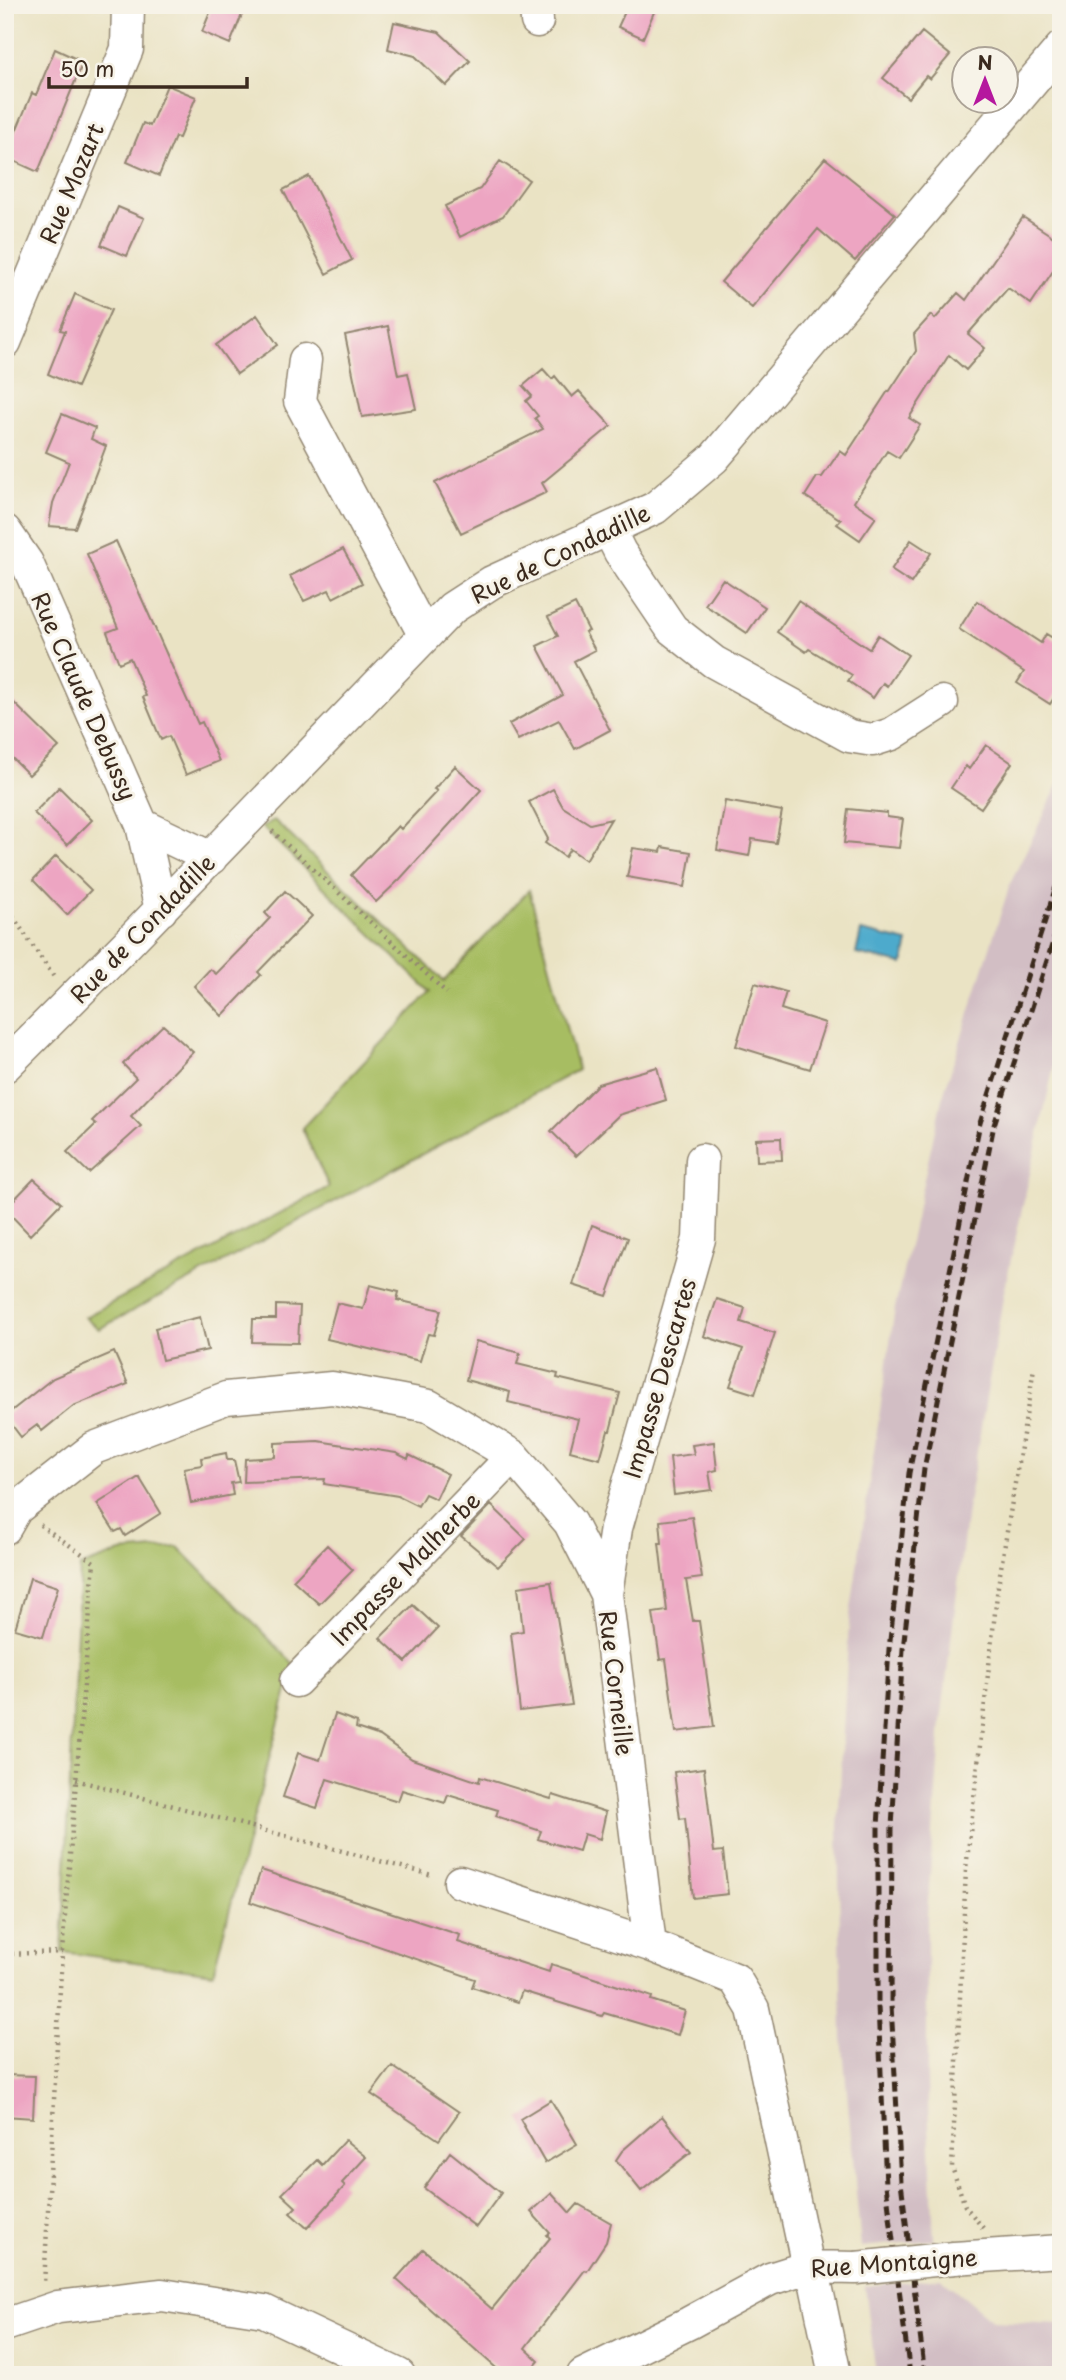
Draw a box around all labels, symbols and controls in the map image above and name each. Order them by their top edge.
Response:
scale bar [49,46,247,90]
north arrow [950,46,1020,116]
text: N [977,48,993,76]
text: 50 m [60,52,114,84]
street label: Rue Mozart [30,117,112,249]
street label: Rue de Condadille [464,494,656,612]
street label: Rue Claude Debussy [23,586,147,806]
street label: Rue de Condadille [61,845,223,1011]
street label: Impasse Descartes [614,1274,704,1482]
street label: Impasse Malherbe [322,1483,488,1653]
street label: Rue Corneille [591,1608,643,1758]
street label: Rue Montaigne [809,2239,979,2285]

